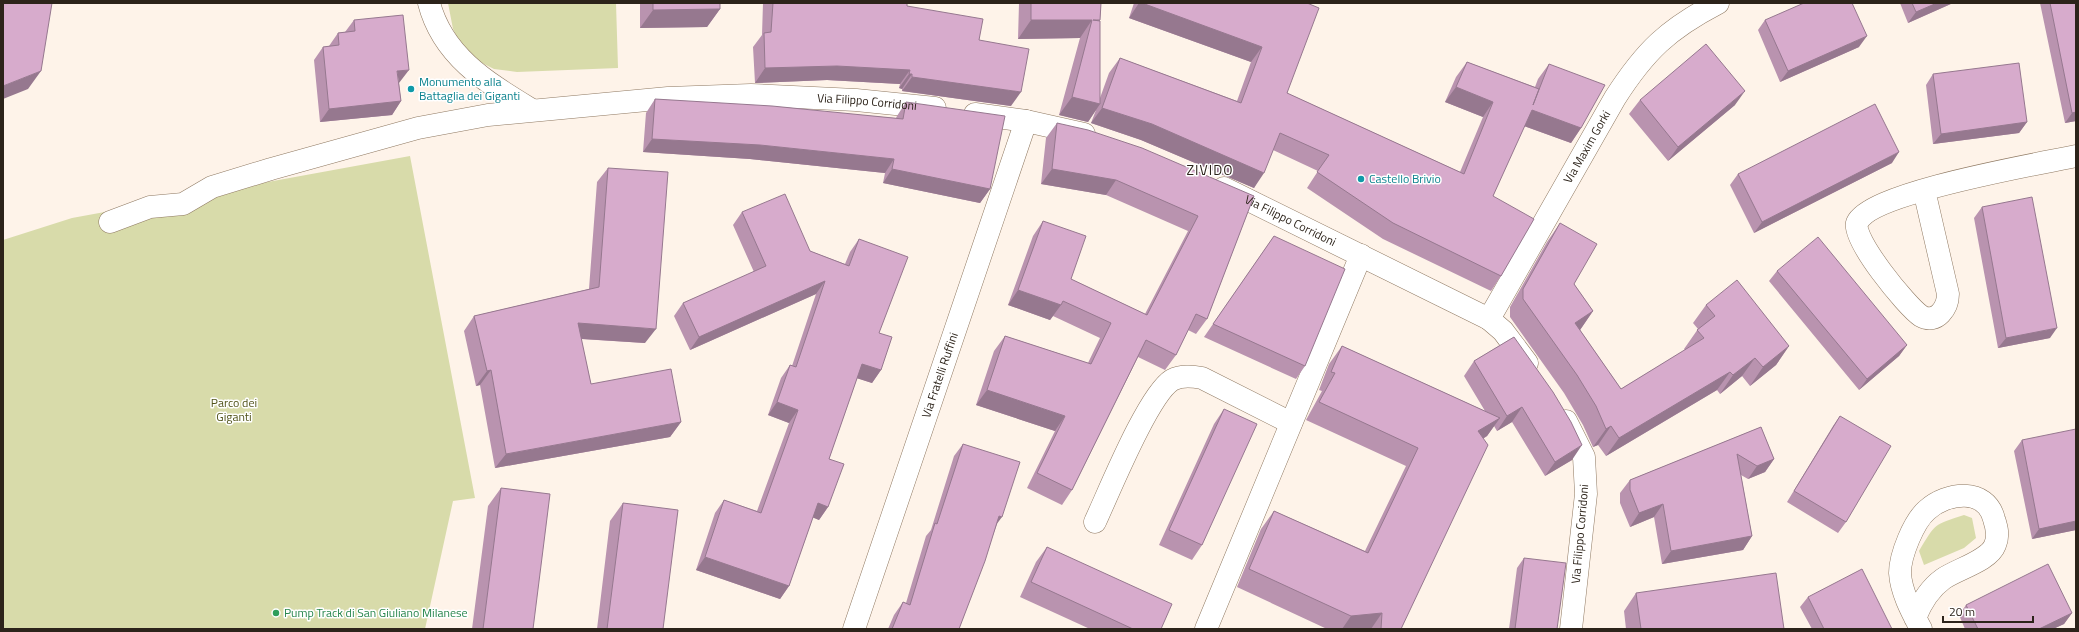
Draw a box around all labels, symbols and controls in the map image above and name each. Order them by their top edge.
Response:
place label: Monumento alla Battaglia dei Giganti [419,72,520,105]
marker: Monumento alla Battaglia dei Giganti [406,84,416,94]
street label: Via Filippo Corridoni [817,88,918,115]
street label: Via Maxim Gorki [1558,107,1615,187]
district label: ZIVIDO [1187,159,1233,180]
place label: Castello Brivio [1369,169,1441,188]
marker: Castello Brivio [1356,174,1366,184]
street label: Via Filippo Corridoni [1242,190,1340,251]
street label: Via Fratelli Ruffini [916,330,963,420]
park label: Parco dei Giganti [211,393,257,426]
street label: Via Filippo Corridoni [1566,483,1593,584]
scale bar [1943,598,2033,624]
text: 20 m [1949,602,1975,621]
place label: Pump Track di San Giuliano Milanese [284,603,468,622]
marker: Pump Track di San Giuliano Milanese [271,608,281,618]

